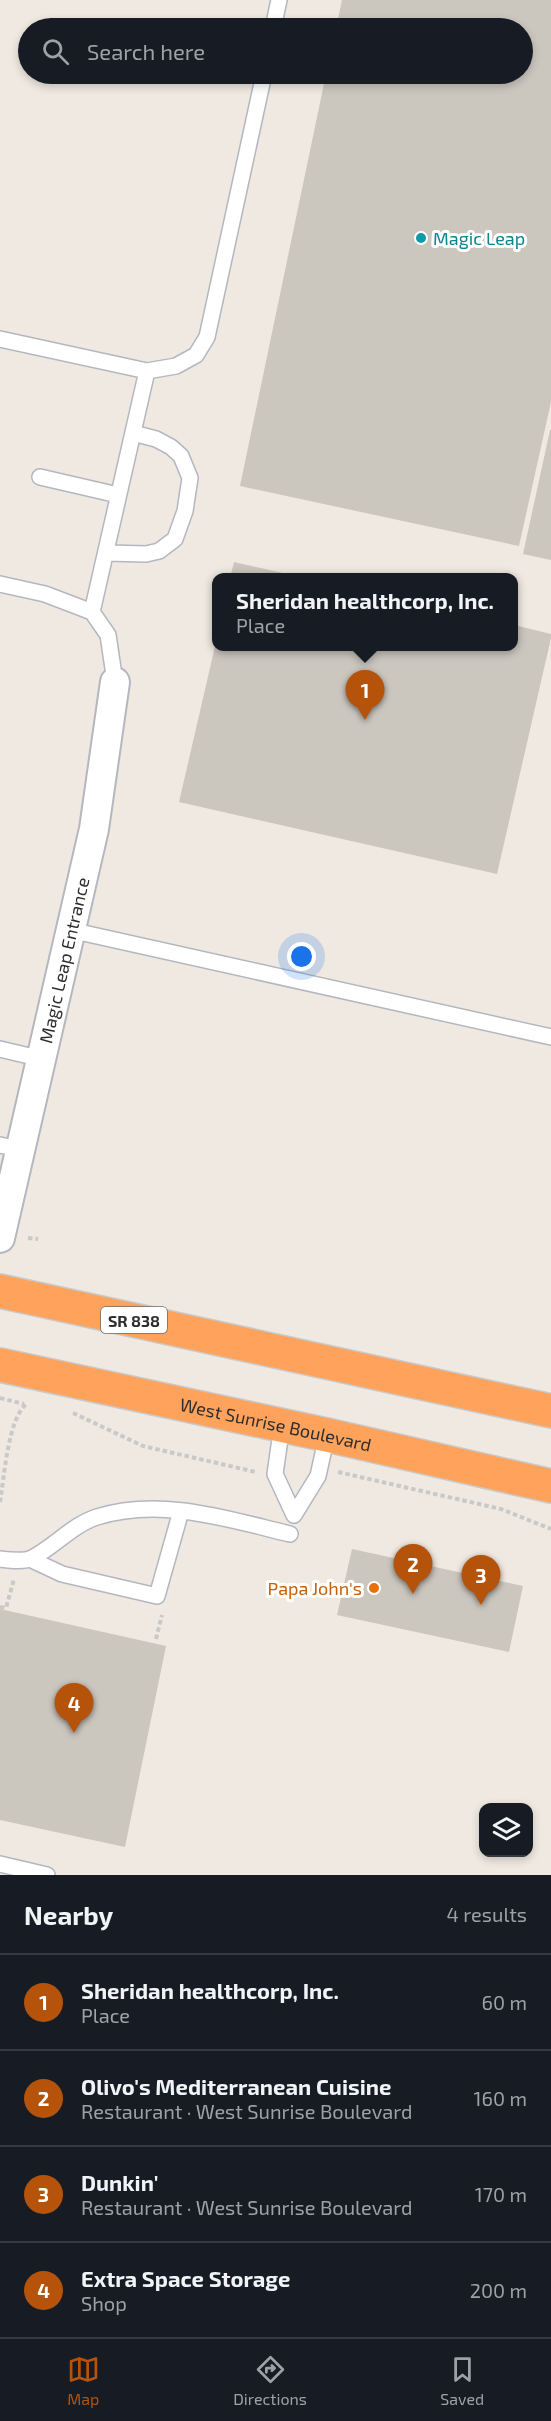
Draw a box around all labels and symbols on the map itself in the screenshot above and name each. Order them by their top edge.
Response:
place label: Magic Leap [433,227,525,249]
marker: Magic Leap [414,231,428,245]
pin: 1 [346,670,385,720]
street label: Magic Leap Entrance [34,875,94,1045]
your location [287,942,316,971]
road number: SR 838 [101,1307,167,1333]
street label: West Sunrise Boulevard [178,1393,374,1456]
pin: 2 [394,1544,432,1594]
pin: 3 [462,1556,500,1605]
place label: Papa John's [268,1577,362,1599]
marker: Papa John's [367,1581,381,1595]
pin: 4 [54,1684,94,1733]

